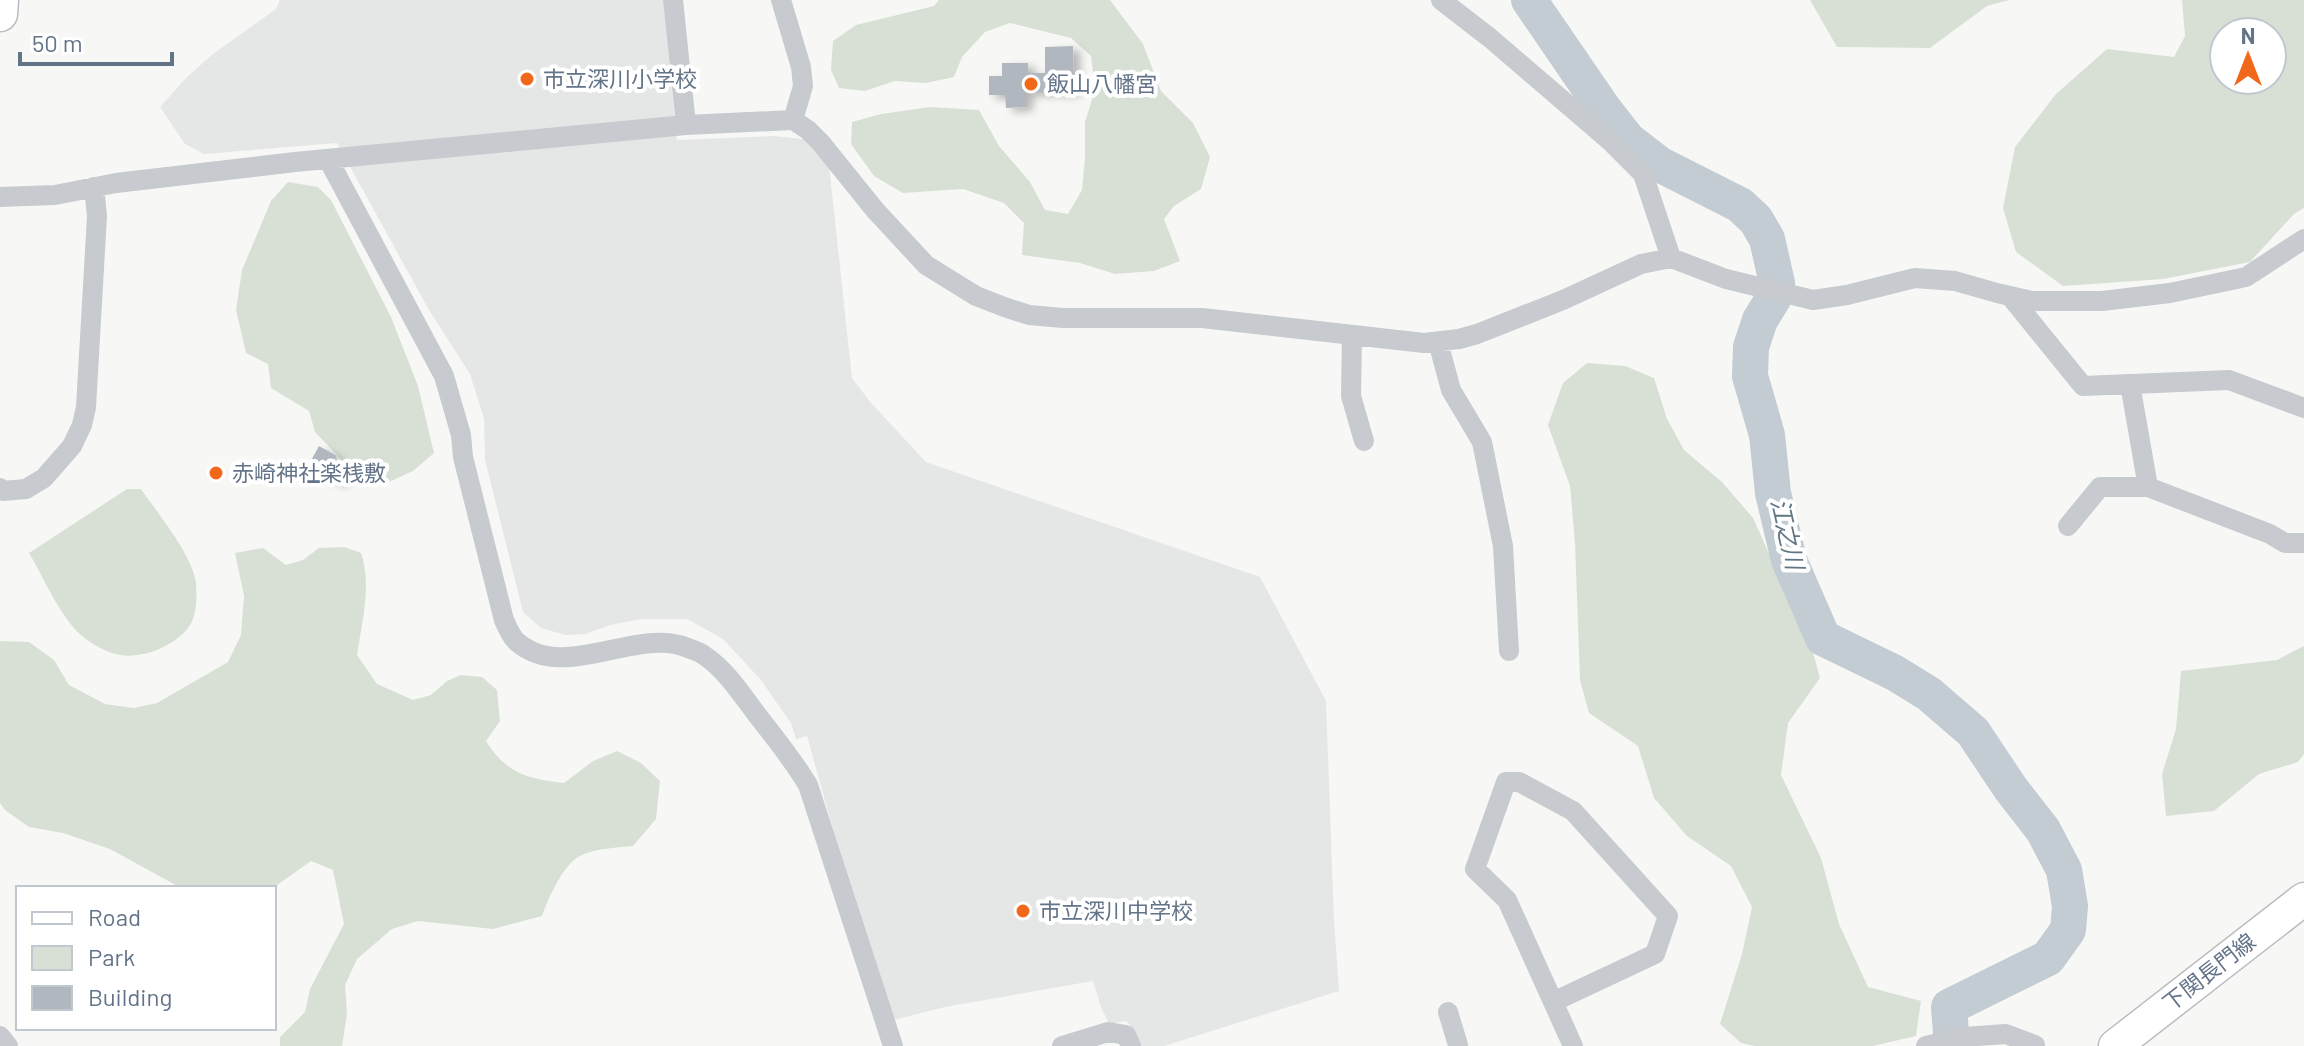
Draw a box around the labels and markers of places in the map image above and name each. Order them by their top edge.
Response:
place label: 市立深川小学校 [543,65,697,91]
marker: 市立深川小学校 [518,70,536,88]
place label: 飯山八幡宮 [1047,70,1157,96]
marker: 飯山八幡宮 [1022,75,1040,93]
place label: 赤崎神社楽桟敷 [232,459,386,485]
marker: 赤崎神社楽桟敷 [207,464,225,482]
place label: 市立深川中学校 [1039,897,1193,923]
marker: 市立深川中学校 [1014,902,1032,920]

